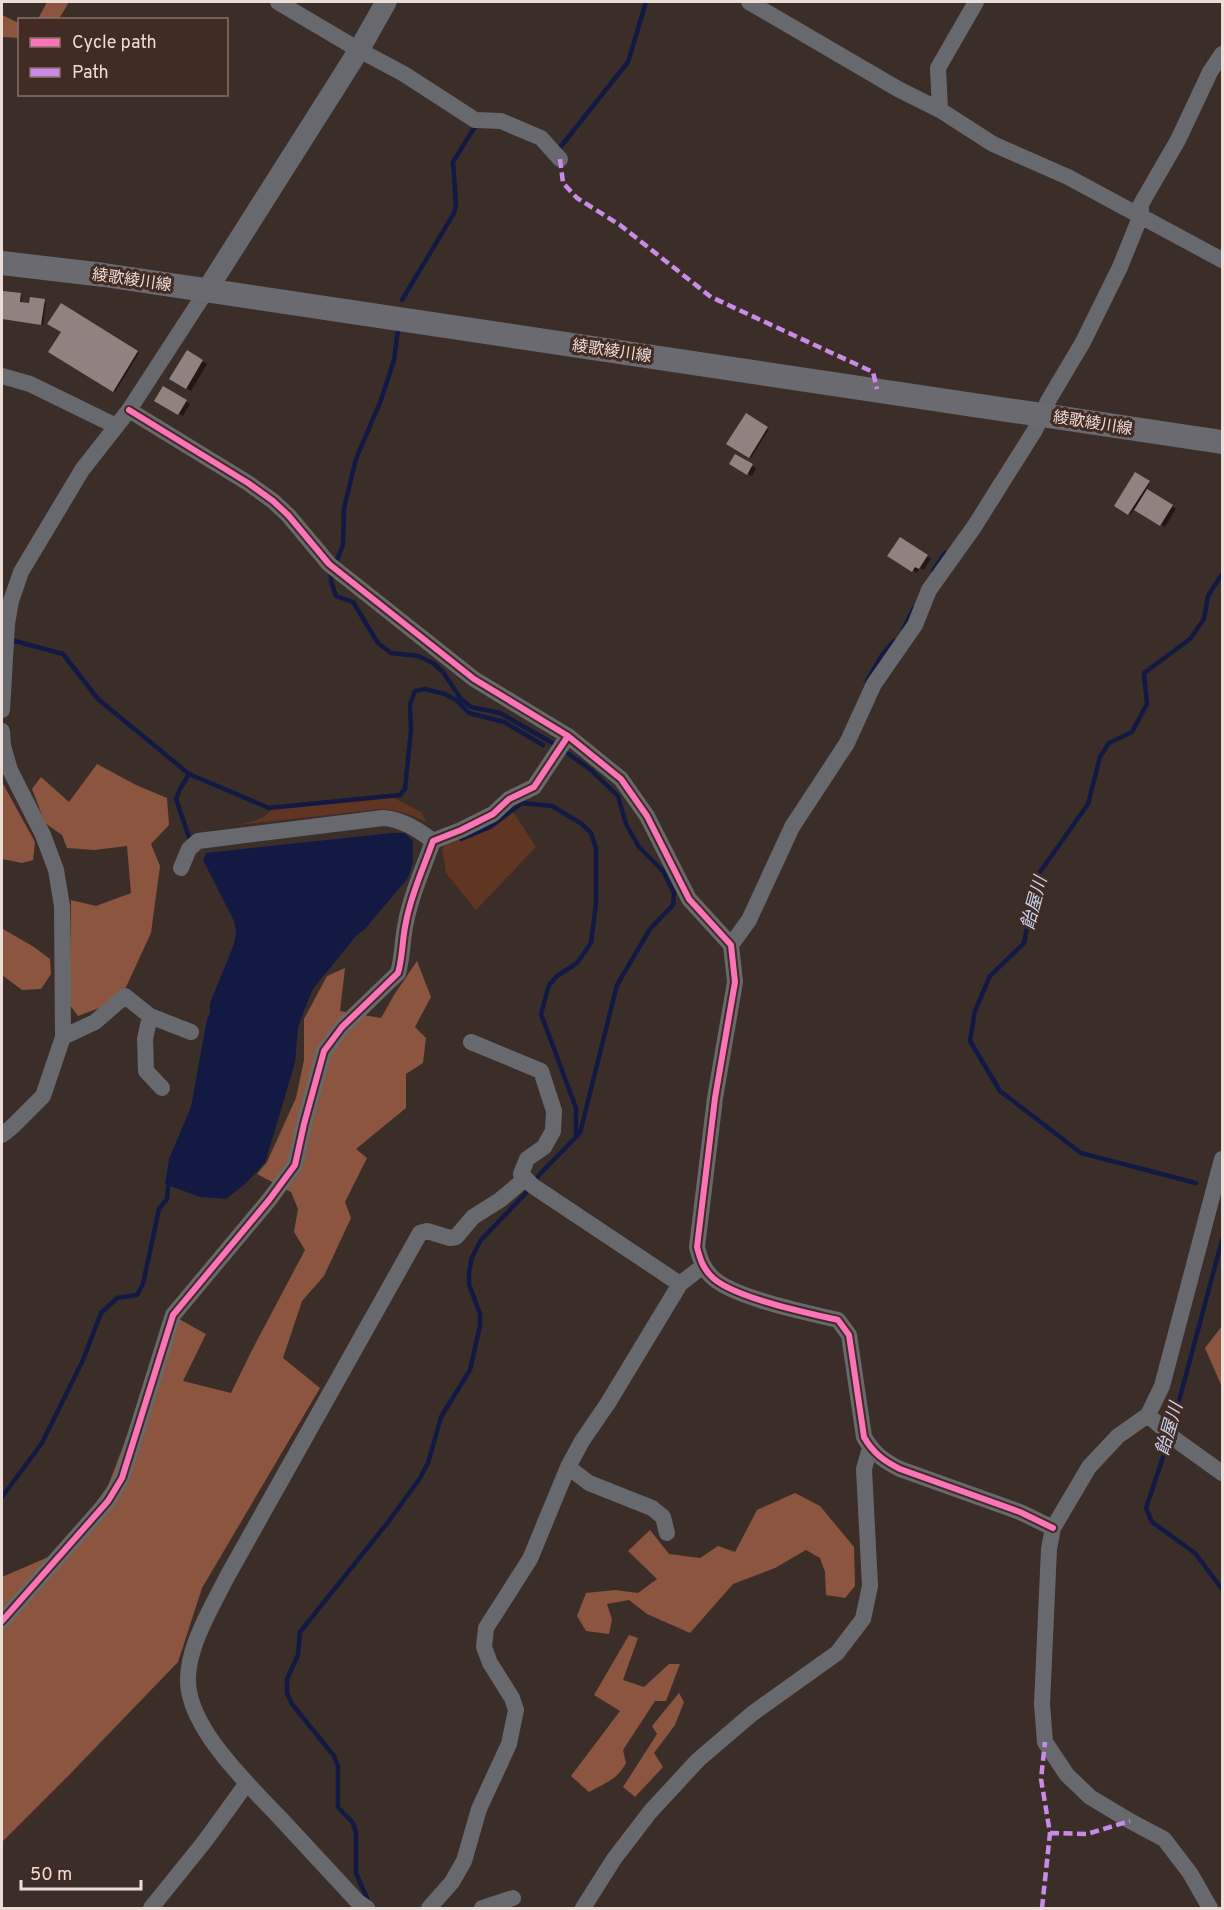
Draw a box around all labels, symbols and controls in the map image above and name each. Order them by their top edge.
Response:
legend [18,18,228,96]
text: Cycle path [72,32,157,55]
text: Path [72,62,109,85]
street label: 綾歌綾川線 [91,266,173,296]
street label: 綾歌綾川線 [571,337,653,367]
street label: 綾歌綾川線 [1052,408,1134,440]
water label: 飴屋川 [1017,872,1054,932]
water label: 飴屋川 [1152,1398,1189,1459]
scale bar [21,1853,141,1891]
text: 50 m [30,1864,72,1887]

